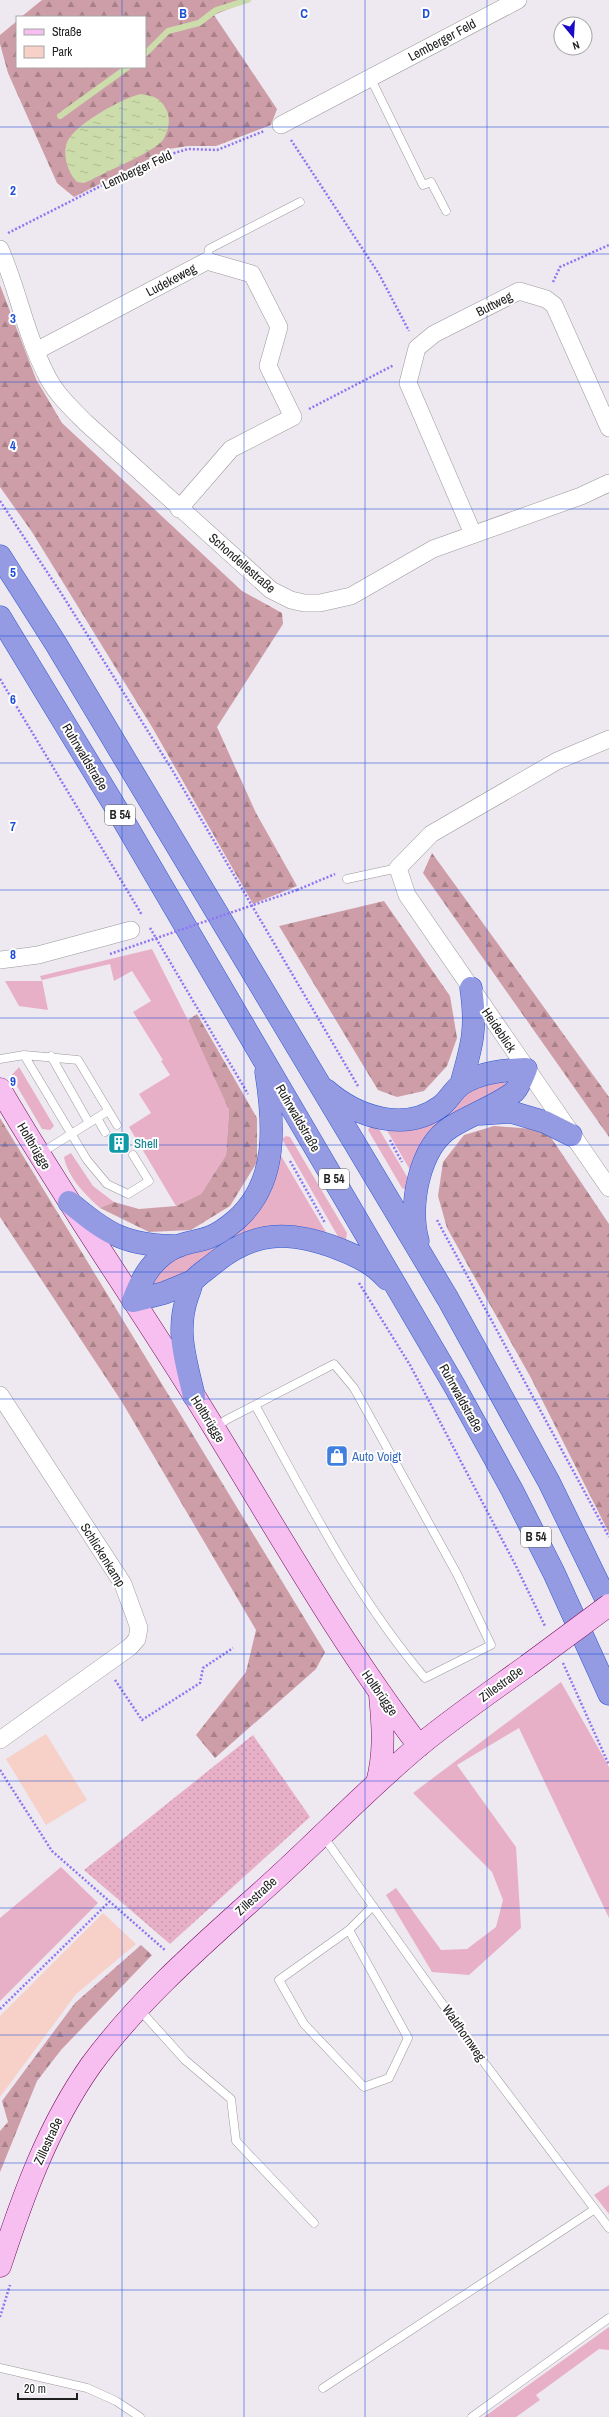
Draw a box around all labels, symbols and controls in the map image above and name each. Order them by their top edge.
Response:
text: B [179,5,187,22]
text: C [300,5,308,22]
text: D [422,5,430,22]
street label: Lemberger Feld [405,15,479,65]
legend [16,16,146,68]
north arrow [553,16,593,56]
text: Straße [52,24,82,40]
text: N [571,38,581,53]
text: Park [52,44,72,60]
street label: Lemberger Feld [100,146,175,193]
text: 2 [10,182,16,199]
street label: Ludekeweg [143,260,199,300]
street label: Buttweg [473,288,515,320]
text: 3 [10,310,16,327]
text: 4 [10,437,16,454]
street label: Schondellestraße [205,529,279,597]
text: 5 [10,564,16,581]
text: 6 [10,691,16,708]
street label: Ruhrwaldstraße [58,720,112,794]
road number: B 54 [105,805,135,825]
text: 7 [10,818,16,835]
text: 8 [10,946,16,963]
street label: Heideblick [478,1004,520,1056]
text: 9 [10,1073,16,1090]
street label: Ruhrwaldstraße [272,1081,324,1155]
street label: Holtbrügge [13,1119,55,1173]
building icon: Shell [106,1130,132,1156]
place label: Shell [134,1135,158,1152]
road number: B 54 [319,1169,349,1189]
street label: Ruhrwaldstraße [435,1361,487,1435]
street label: Holtbrügge [187,1392,229,1446]
shop icon: Auto Voigt [324,1443,350,1469]
place label: Auto Voigt [351,1448,401,1465]
street label: Schlickenkamp [77,1520,129,1590]
road number: B 54 [521,1527,551,1547]
street label: Zillestraße [476,1662,526,1706]
street label: Holtbrügge [358,1667,402,1719]
street label: Zillestraße [232,1873,280,1919]
street label: Waldhornweg [438,2002,490,2064]
street label: Zillestraße [30,2115,66,2167]
scale bar [18,2375,77,2401]
text: 20 m [24,2381,46,2397]

